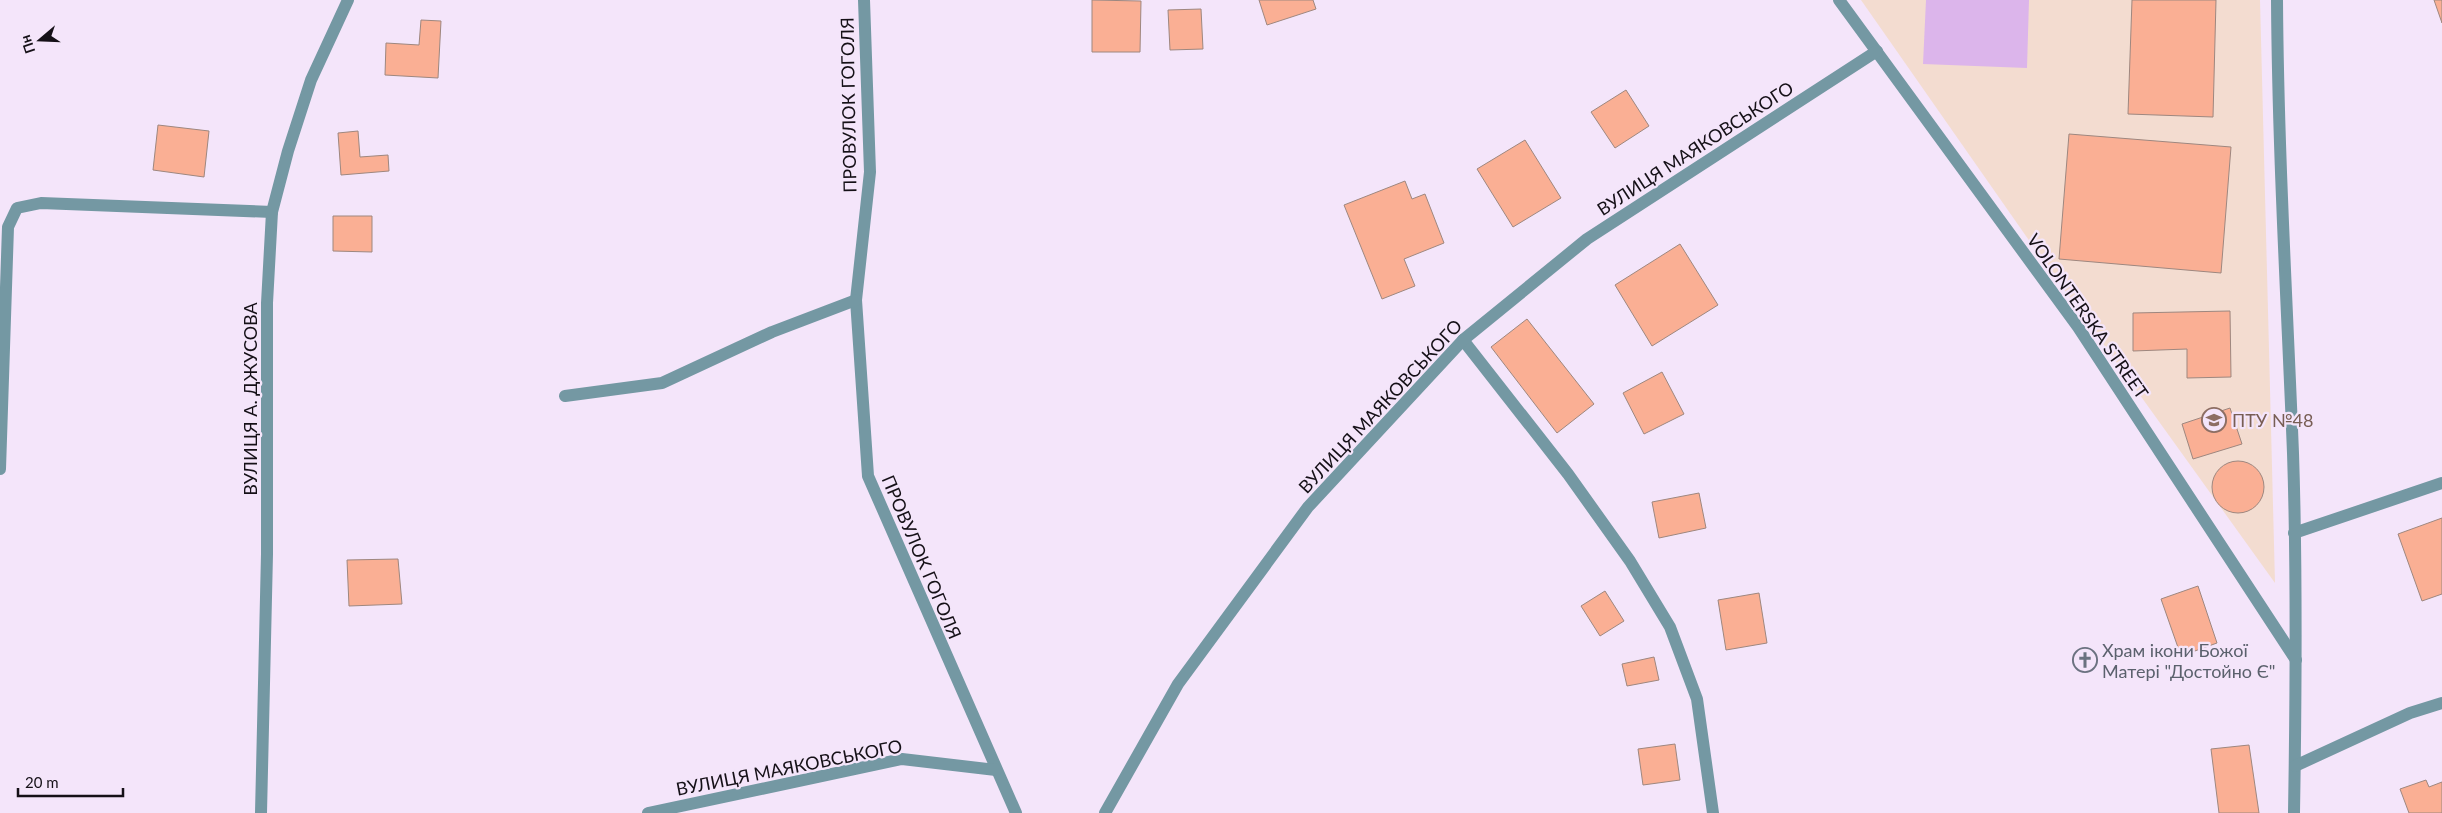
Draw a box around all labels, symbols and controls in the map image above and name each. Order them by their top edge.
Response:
north arrow [15,15,65,65]
street label: ПРОВУЛОК ГОГОЛЯ [835,17,861,193]
text: Пн [16,33,38,56]
street label: ВУЛИЦЯ МАЯКОВСЬКОГО [1593,76,1797,220]
street label: VOLONTERSKA STREET [2023,229,2154,403]
street label: ВУЛИЦЯ А. ДЖУСОВА [239,301,261,496]
street label: ВУЛИЦЯ МАЯКОВСЬКОГО [1294,315,1466,497]
school or university icon: ПТУ №48 [2201,407,2227,433]
place label: ПТУ №48 [2232,409,2313,431]
street label: ПРОВУЛОК ГОГОЛЯ [878,472,966,642]
place label: Храм ікони Божої Матері "Достойно Є" [2102,639,2276,682]
church icon: Храм ікони Божої Матері "Достойно Є" [2072,647,2098,673]
street label: ВУЛИЦЯ МАЯКОВСЬКОГО [674,734,904,800]
scale bar [18,766,122,798]
text: 20 m [25,773,59,791]

